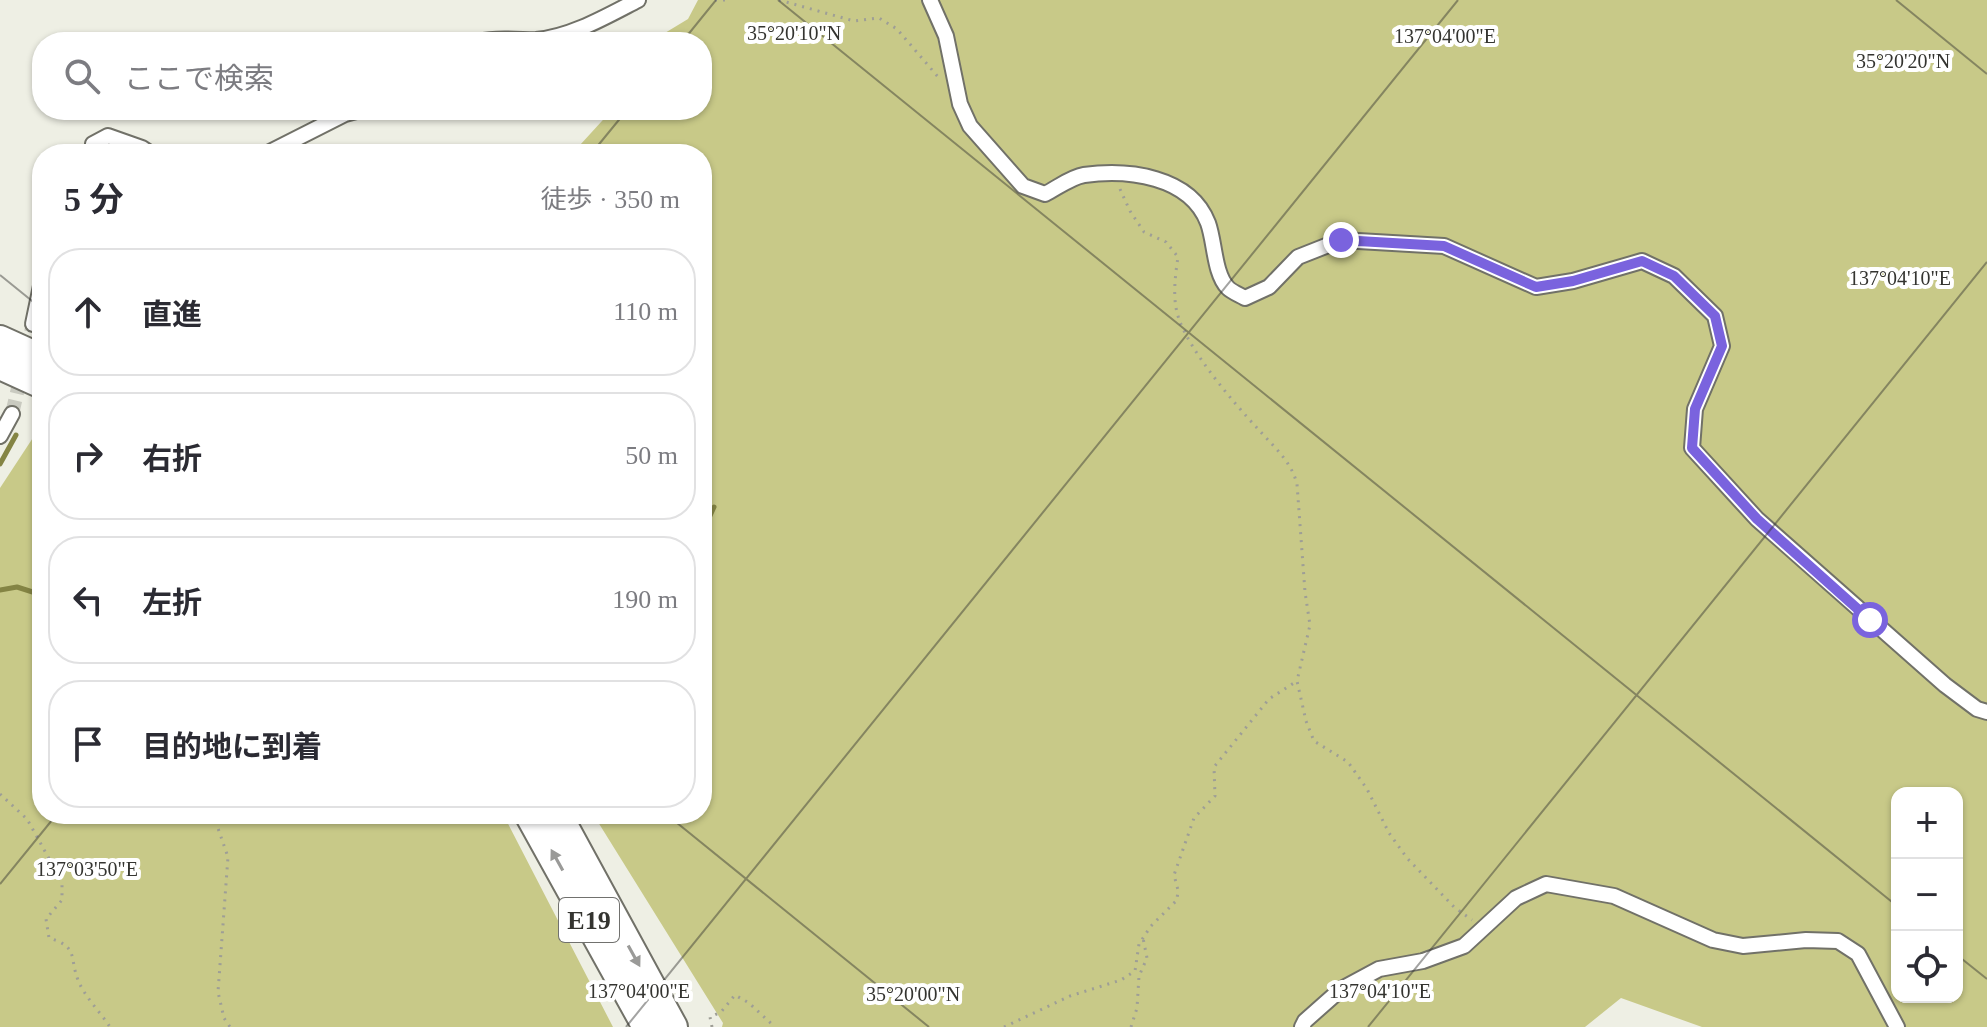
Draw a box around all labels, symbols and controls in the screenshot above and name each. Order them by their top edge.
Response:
text: 35°20'10"N [747,22,841,44]
text: 137°04'00"E [1394,25,1496,47]
search box [32,32,712,120]
text: 35°20'20"N [1856,50,1950,72]
icon: search [60,54,104,98]
text: ここで検索 [124,62,274,95]
text: 5 分 [64,181,124,218]
text: 徒歩 · 350 m [541,185,680,214]
route end [1323,222,1359,258]
text: 137°04'10"E [1849,267,1951,289]
icon: ahead [66,290,110,334]
text: 110 m [613,297,678,326]
text: 直進 [142,298,202,331]
icon: right [66,434,110,478]
text: 50 m [625,441,678,470]
text: 右折 [142,442,202,475]
icon: left [66,578,110,622]
text: 190 m [612,585,678,614]
text: 左折 [142,586,202,619]
route start [1852,602,1888,638]
icon: arrive [66,722,110,766]
text: 目的地に到着 [142,730,322,763]
map controls [1891,787,1963,1003]
button: + [1891,787,1963,859]
one-way arrow [550,849,564,871]
text: 137°03'50"E [36,858,138,880]
button: − [1891,859,1963,931]
road number: E19 [559,898,619,942]
button: locate [1891,931,1963,1003]
one-way arrow [627,945,641,967]
text: 137°04'00"E [588,980,690,1002]
text: 137°04'10"E [1329,980,1431,1002]
text: 35°20'00"N [866,983,960,1005]

